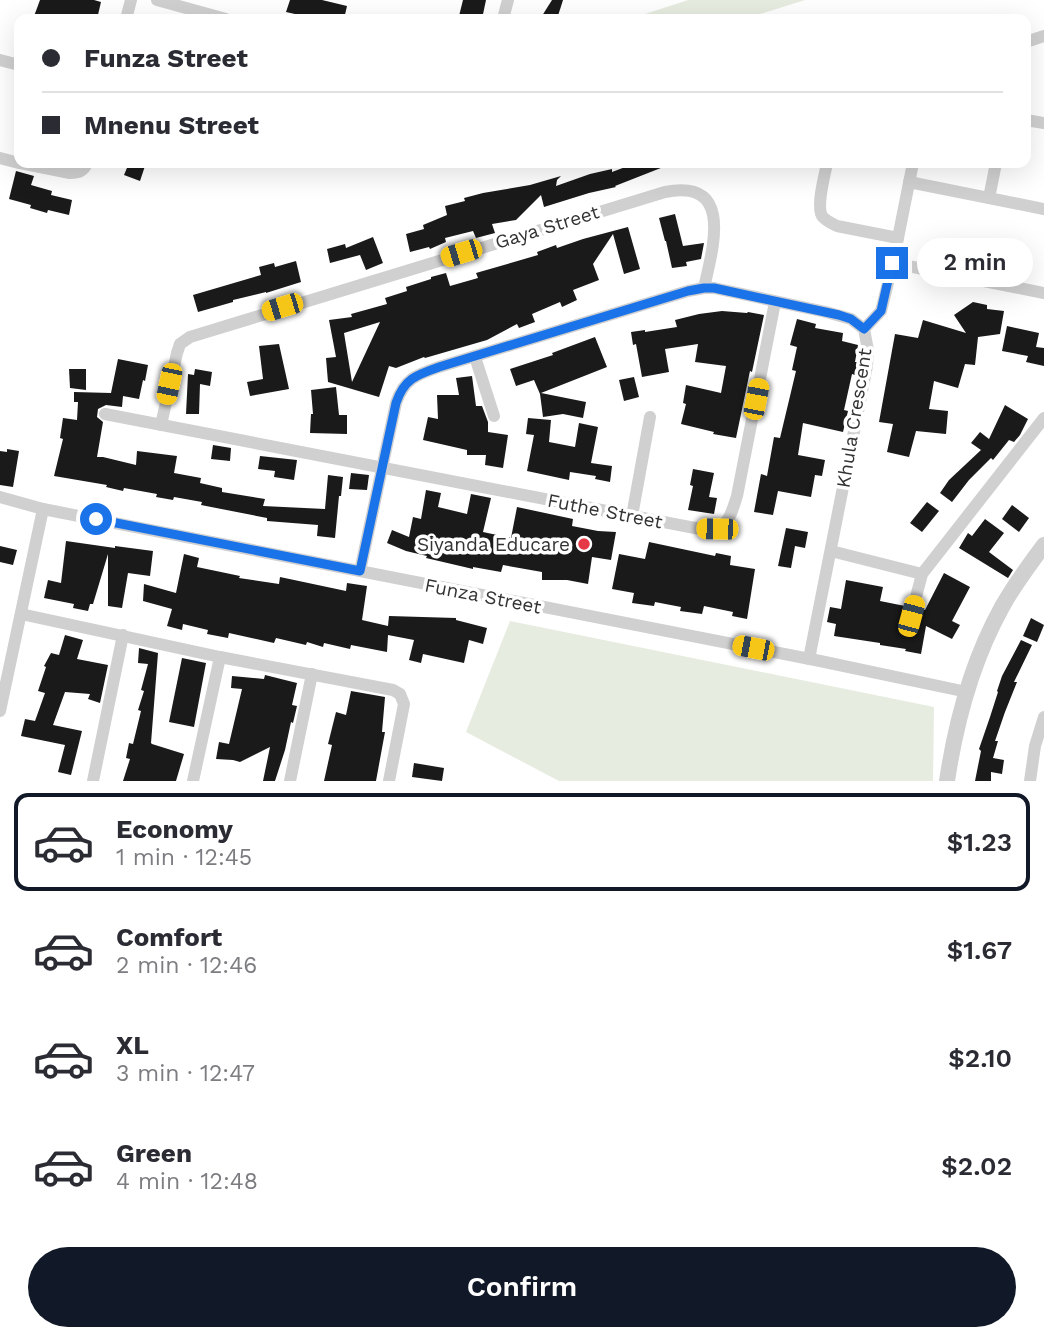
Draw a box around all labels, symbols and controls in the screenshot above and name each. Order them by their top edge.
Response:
text: Funza Street [84,43,248,73]
text: Mnenu Street [84,110,259,140]
street label: Gaya Street [492,200,602,254]
car [438,237,485,269]
callout: 2 min [917,238,1032,288]
route end [876,247,908,279]
text: 2 min [943,249,1007,276]
car [259,291,306,323]
street label: Khula Crescent [832,346,876,490]
car [155,361,184,407]
car [742,376,771,422]
street label: Futhe Street [545,489,665,533]
route start [80,503,112,535]
car [696,518,739,540]
place label: Siyanda Educare [417,533,570,556]
marker: Siyanda Educare [576,536,592,552]
street label: Funza Street [423,573,543,619]
car [896,593,927,639]
car [731,634,776,662]
icon: car [32,811,95,874]
text: Economy [116,814,233,844]
text: $1.23 [947,827,1012,857]
text: 1 min · 12:45 [116,844,252,871]
icon: car [32,919,95,982]
text: Comfort [116,922,222,952]
text: $1.67 [947,935,1012,965]
text: 2 min · 12:46 [116,952,257,979]
icon: car [32,1027,95,1090]
text: XL [116,1030,149,1060]
text: $2.10 [948,1043,1012,1073]
text: 3 min · 12:47 [116,1060,255,1087]
icon: car [32,1135,95,1198]
text: Green [116,1138,192,1168]
text: $2.02 [941,1151,1012,1181]
text: 4 min · 12:48 [116,1168,258,1195]
button: Confirm [28,1247,1016,1327]

